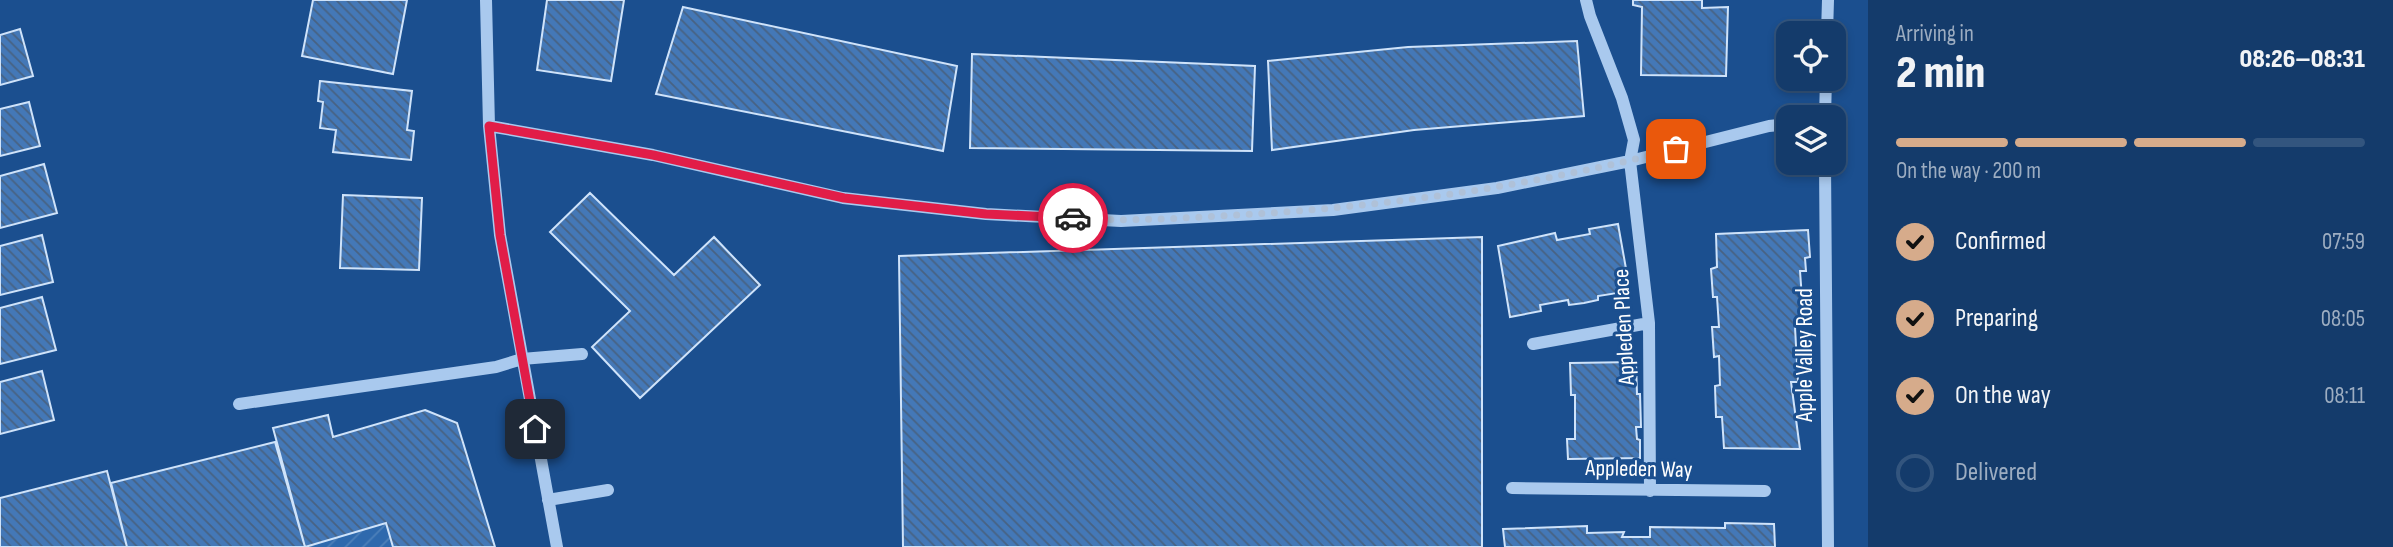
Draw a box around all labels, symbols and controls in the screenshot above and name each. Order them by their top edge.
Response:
text: Arriving in [1896,20,1974,48]
map controls [1776,21,1846,175]
button: locate [1776,21,1846,91]
text: 08:26–08:31 [2239,44,2365,75]
text: 2 min [1896,46,1985,101]
button: layers [1776,105,1846,175]
pin [1646,119,1706,179]
icon: bag [1657,130,1695,168]
text: On the way · 200 m [1896,157,2041,185]
courier [1038,183,1108,253]
icon: car [1054,199,1092,237]
icon: check [1896,223,1934,261]
text: Confirmed [1955,226,2046,257]
text: 07:59 [2322,228,2365,256]
street label: Appleden Place [1607,268,1641,387]
street label: Apple Valley Road [1791,288,1819,423]
icon: check [1896,300,1934,338]
text: Preparing [1955,303,2038,334]
text: 08:05 [2321,305,2365,333]
icon: check [1896,377,1934,415]
text: On the way [1955,380,2051,411]
text: 08:11 [2324,382,2365,410]
pin [505,399,565,459]
icon: home [516,410,554,448]
street label: Appleden Way [1584,454,1693,484]
text: Delivered [1955,457,2037,488]

